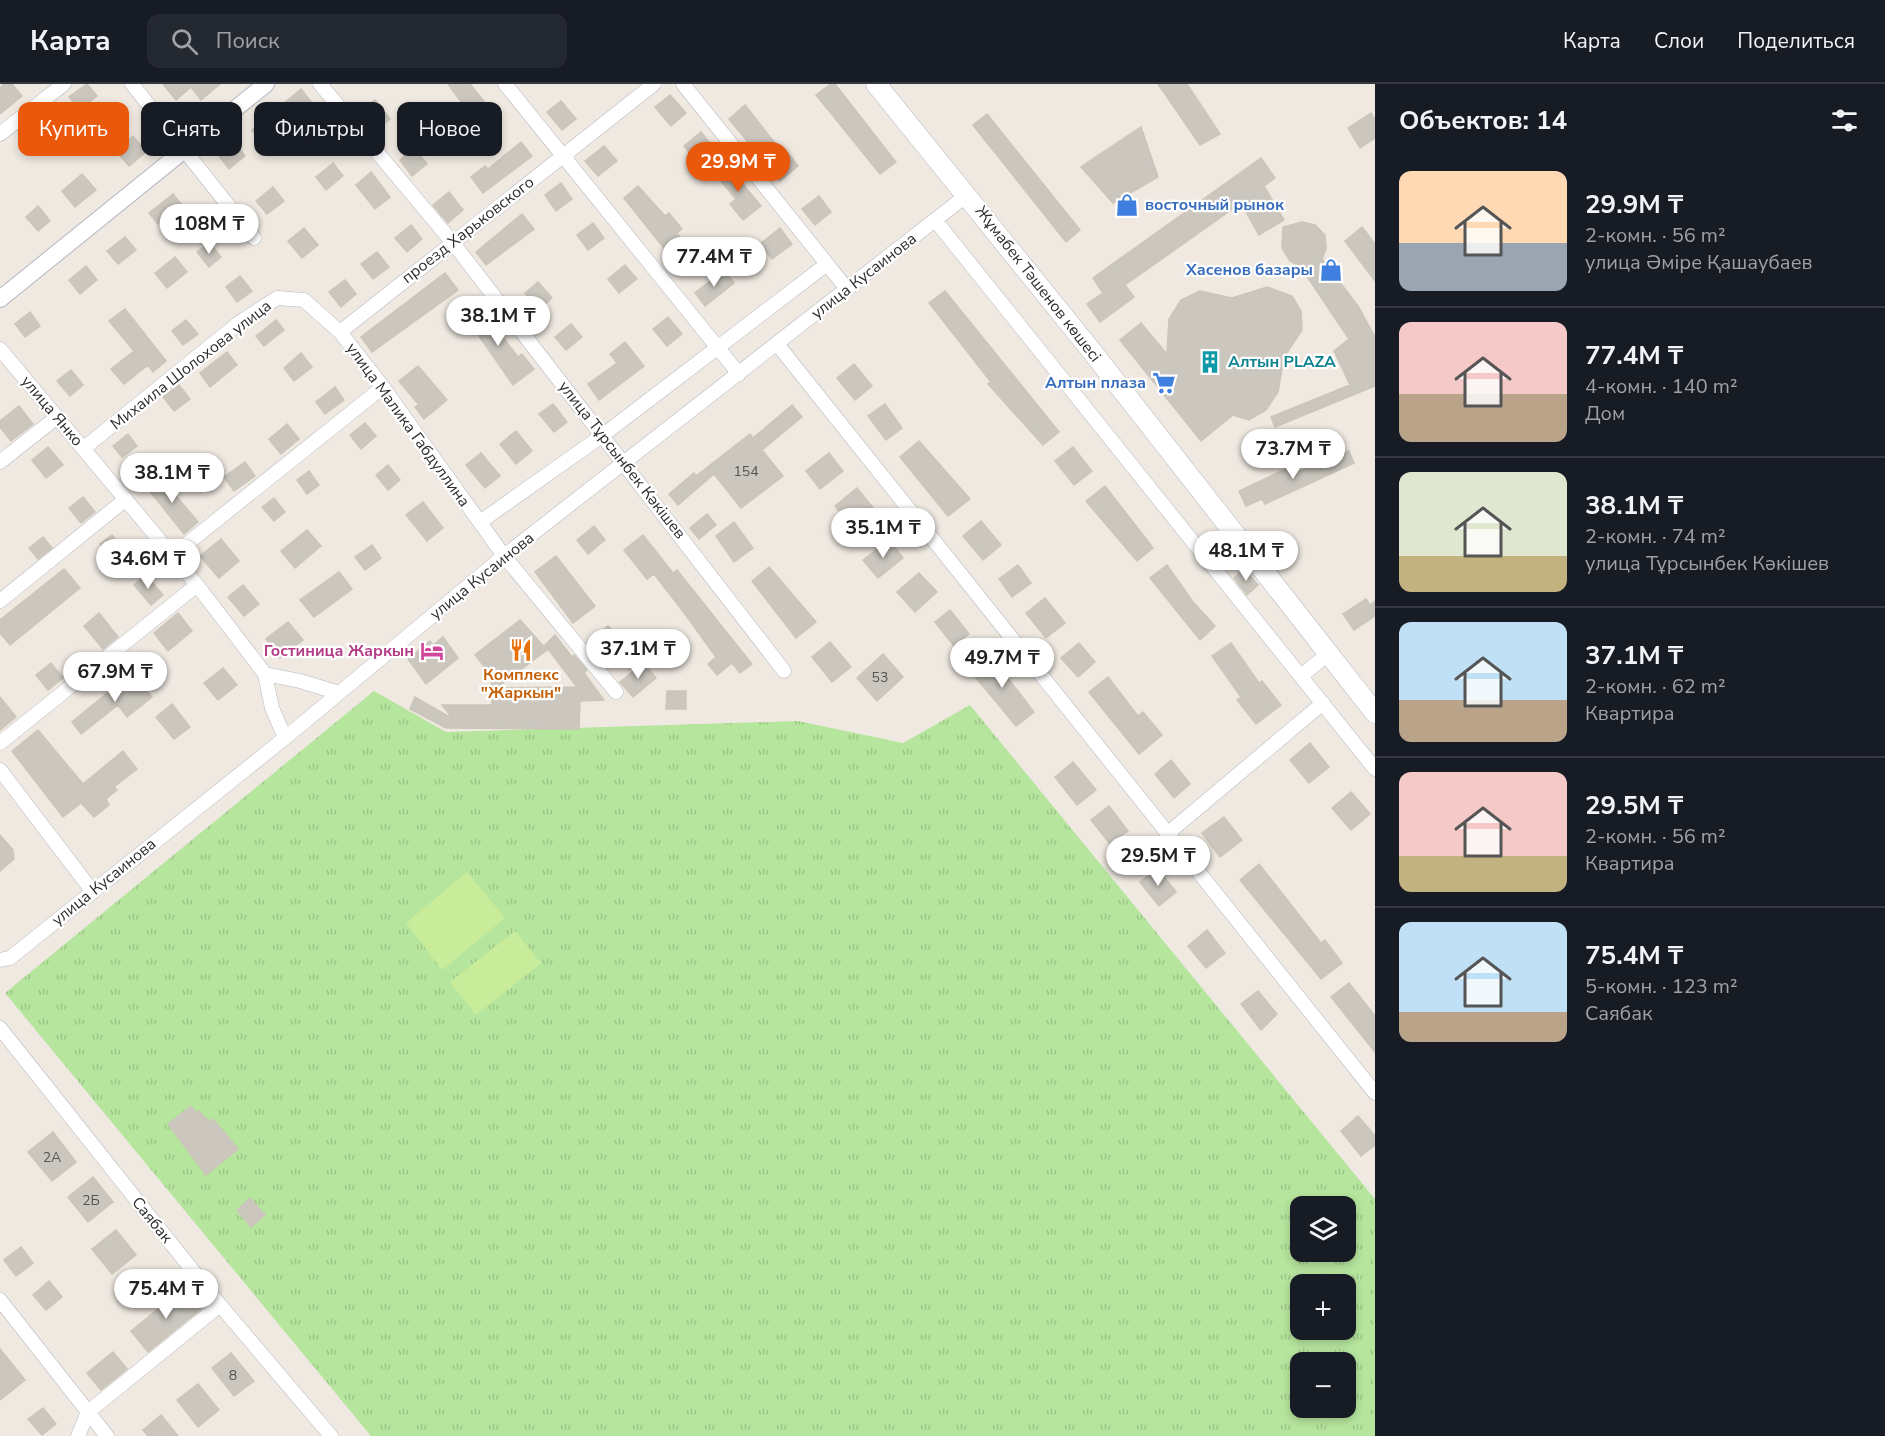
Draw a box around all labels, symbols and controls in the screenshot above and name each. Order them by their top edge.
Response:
search box [147,14,567,68]
text: Карта [30,22,111,60]
icon: search [168,25,201,58]
text: Поиск [216,26,280,56]
text: Карта [1563,27,1621,55]
text: Слои [1654,27,1704,55]
text: Поделиться [1737,27,1855,55]
chip: Купить [18,102,129,156]
chip: Снять [141,102,242,156]
chip: Фильтры [254,102,385,156]
chip: Новое [397,102,502,156]
text: Объектов: 14 [1399,103,1567,138]
icon: filters [1828,104,1861,137]
pin: 29.9M ₸ [683,142,793,193]
text: 29.9M ₸ [700,148,776,175]
street label: проезд Харьковского [397,171,539,289]
text: 29.9M ₸ [1585,187,1683,222]
shop icon: восточный рынок [1114,192,1140,218]
place label: восточный рынок [1145,194,1285,216]
icon: home [1447,195,1519,267]
street label: Жұмабек Тәшенов көшесі [970,201,1106,367]
pin: 108M ₸ [160,204,258,255]
text: 108M ₸ [174,210,244,237]
text: 2-комн. · 56 m² [1585,222,1726,249]
street label: улица Кусаинова [807,228,921,324]
pin: 77.4M ₸ [659,237,769,288]
text: 77.4M ₸ [676,243,752,270]
text: улица Әміре Қашаубаев [1585,249,1812,276]
shop icon: Хасенов базары [1318,257,1344,283]
place label: Хасенов базары [1185,259,1313,281]
street label: Михаила Шолохова улица [106,295,276,435]
pin: 38.1M ₸ [443,296,553,347]
text: 38.1M ₸ [460,302,536,329]
street label: улица Малика Габдуллина [341,338,475,512]
text: 77.4M ₸ [1585,338,1683,373]
icon: home [1447,346,1519,418]
building icon: Алтын PLAZA [1197,349,1223,375]
place label: Алтын PLAZA [1228,351,1336,373]
supermarket icon: Алтын плаза [1151,370,1177,396]
street label: улица Янко [16,371,88,451]
place label: Алтын плаза [1045,372,1146,394]
text: 4-комн. · 140 m² [1585,373,1738,400]
street label: улица Тұрсынбек Кәкішев [553,376,691,544]
text: Дом [1585,400,1625,427]
pin: 73.7M ₸ [1238,429,1348,480]
text: 73.7M ₸ [1255,435,1331,462]
pin: 38.1M ₸ [117,453,227,504]
text: 38.1M ₸ [134,459,210,486]
house number: 154 [733,462,759,481]
text: 38.1M ₸ [1585,488,1683,523]
icon: home [1447,496,1519,568]
pin: 35.1M ₸ [828,508,938,559]
text: 35.1M ₸ [845,514,921,541]
text: 2-комн. · 74 m² [1585,523,1726,550]
street label: улица Кусаинова [425,527,539,625]
pin: 48.1M ₸ [1191,531,1301,582]
text: 48.1M ₸ [1208,537,1284,564]
pin: 34.6M ₸ [93,539,203,590]
text: 34.6M ₸ [110,545,186,572]
text: улица Тұрсынбек Кәкішев [1585,550,1829,577]
pin: 37.1M ₸ [583,629,693,680]
text: 37.1M ₸ [600,635,676,662]
restaurant icon: Комплекс "Жаркын" [508,637,534,663]
hotel icon: Гостиница Жаркын [419,638,445,664]
pin: 49.7M ₸ [947,638,1057,689]
text: 37.1M ₸ [1585,638,1683,673]
place label: Гостиница Жаркын [264,640,414,662]
text: 49.7M ₸ [964,644,1040,671]
icon: home [1447,646,1519,718]
pin: 67.9M ₸ [60,652,170,703]
text: 67.9M ₸ [77,658,153,685]
place label: Комплекс "Жаркын" [481,664,561,704]
house number: 53 [872,668,888,687]
text: 2-комн. · 62 m² [1585,673,1726,700]
text: Квартира [1585,700,1675,727]
text: 29.5M ₸ [1585,788,1683,823]
icon: home [1447,796,1519,868]
text: 2-комн. · 56 m² [1585,823,1726,850]
street label: улица Кусаинова [47,833,161,931]
pin: 29.5M ₸ [1103,836,1213,887]
text: 29.5M ₸ [1120,842,1196,869]
text: Квартира [1585,850,1675,877]
text: 75.4M ₸ [1585,938,1683,973]
icon: home [1447,946,1519,1018]
text: 5-комн. · 123 m² [1585,973,1738,1000]
text: Саябак [1585,1000,1652,1027]
house number: 2А [43,1148,61,1167]
house number: 2Б [82,1191,100,1210]
street label: Саябак [126,1192,178,1248]
map controls [1290,1196,1356,1418]
button: layers [1290,1196,1356,1262]
pin: 75.4M ₸ [111,1269,221,1320]
button: + [1290,1274,1356,1340]
text: 75.4M ₸ [128,1275,204,1302]
button: − [1290,1352,1356,1418]
house number: 8 [229,1366,237,1385]

